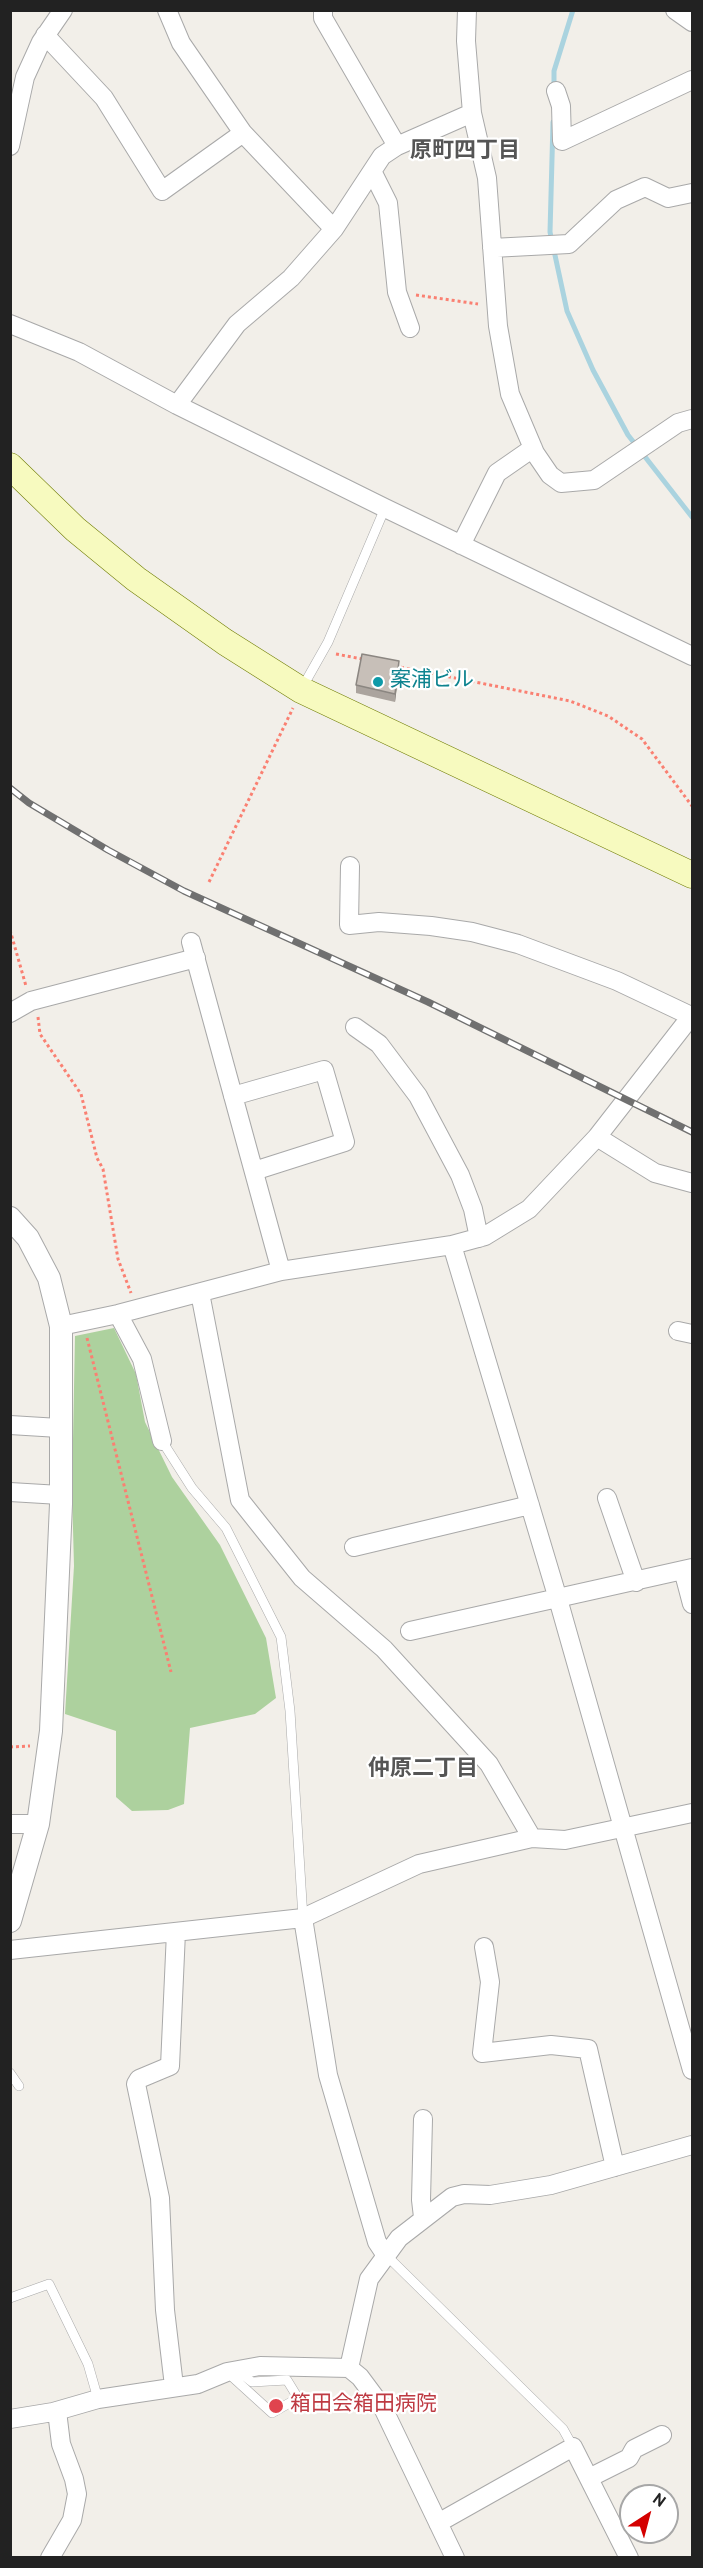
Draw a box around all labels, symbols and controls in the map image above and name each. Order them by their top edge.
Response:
district label: 原町四丁目 [410,140,520,166]
place label: 案浦ビル [390,669,474,695]
marker: 案浦ビル [371,675,385,689]
district label: 仲原二丁目 [368,1758,478,1784]
place label: 箱田会箱田病院 [290,2393,437,2419]
marker: 箱田会箱田病院 [267,2397,285,2415]
north arrow [619,2484,679,2544]
text: N [648,2490,669,2513]

